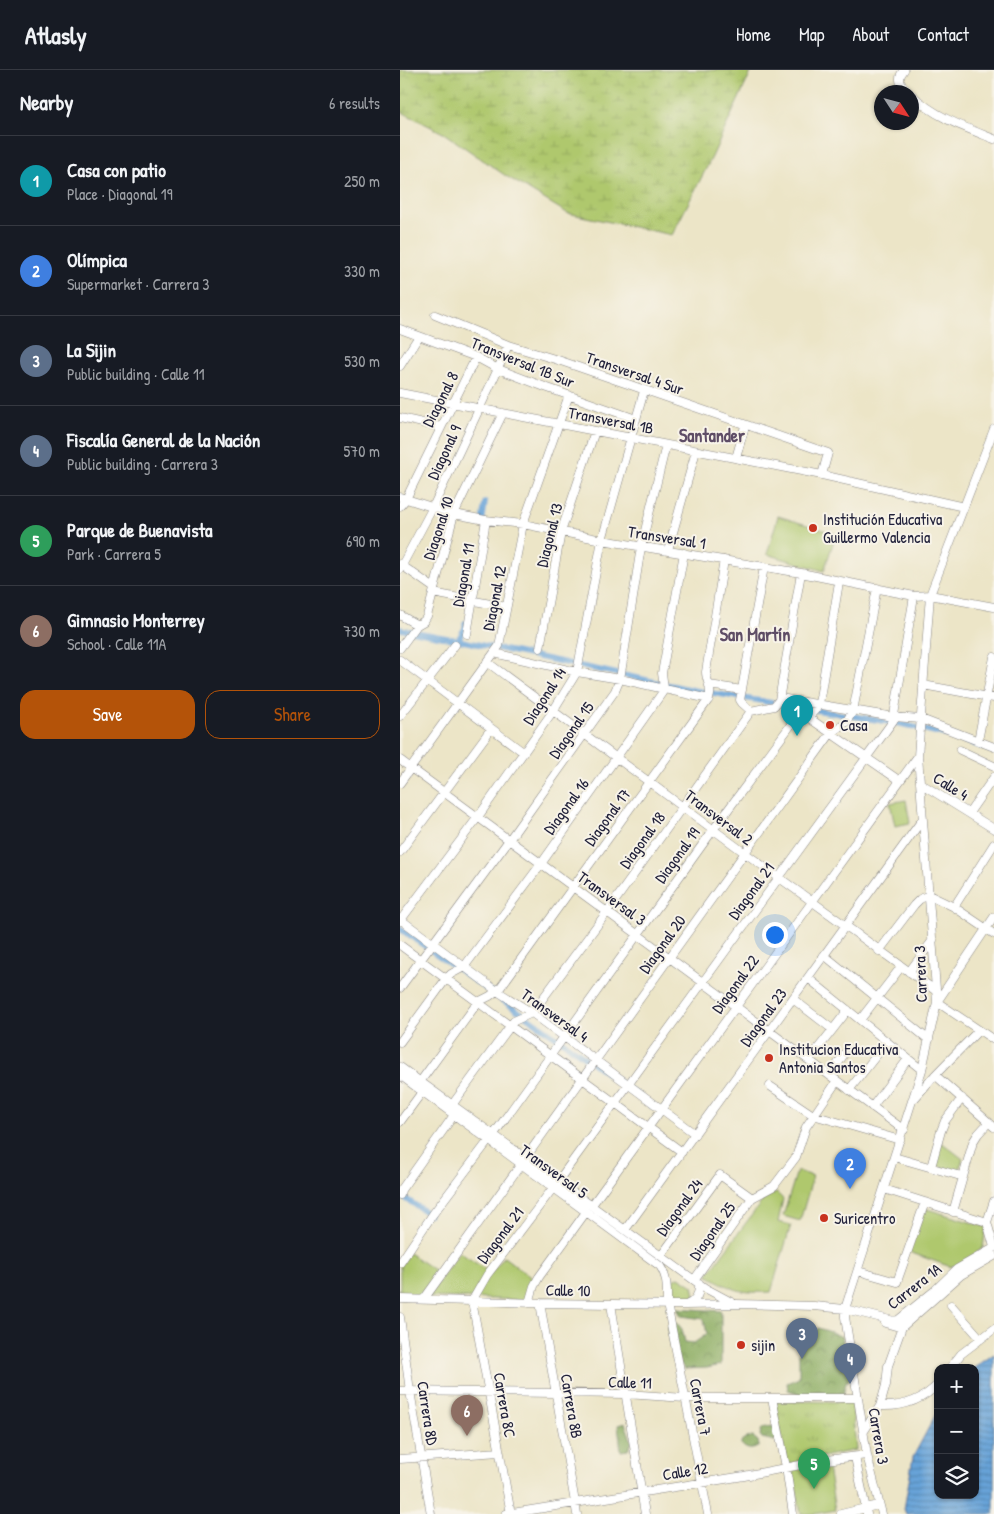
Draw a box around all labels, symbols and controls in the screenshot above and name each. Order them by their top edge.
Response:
text: Atlasly [25,19,87,51]
text: Home [736,22,771,47]
text: Map [799,22,824,47]
text: About [852,22,889,47]
text: Contact [917,22,969,47]
north arrow [874,85,919,130]
text: Nearby [20,88,73,117]
text: 6 results [329,92,380,114]
text: Casa con patio [67,157,166,183]
text: 1 [33,170,39,192]
text: 250 m [344,170,380,192]
text: Place · Diagonal 19 [67,183,173,205]
text: Olímpica [67,247,127,273]
text: 2 [32,260,40,282]
text: 330 m [344,260,380,282]
text: Supermarket · Carrera 3 [67,273,210,295]
street label: Transversal 1B Sur [468,331,578,393]
text: La Sijin [67,337,116,363]
street label: Transversal 4 Sur [583,346,687,400]
text: 3 [32,350,40,372]
text: 530 m [344,350,380,372]
text: Public building · Calle 11 [67,363,205,385]
street label: Diagonal 8 [417,367,463,430]
street label: Transversal 1B [566,401,656,439]
street label: Diagonal 9 [422,421,466,483]
district label: Santander [679,423,745,448]
text: Fiscalía General de la Nación [67,427,260,453]
text: 4 [33,440,39,462]
text: 570 m [344,440,380,462]
text: Public building · Carrera 3 [67,453,218,475]
street label: Diagonal 10 [417,493,459,563]
street label: Diagonal 13 [530,501,568,569]
place label: Institución Educativa Guillermo Valencia [823,508,942,548]
text: Parque de Buenavista [67,517,213,543]
street label: Transversal 1 [627,520,708,554]
marker: Institución Educativa Guillermo Valencia [807,522,819,534]
text: 5 [33,530,39,552]
text: 690 m [346,530,380,552]
street label: Diagonal 11 [447,541,479,608]
text: Park · Carrera 5 [67,543,161,565]
street label: Diagonal 12 [477,563,511,632]
text: Gimnasio Monterrey [67,607,205,633]
text: 6 [33,620,39,642]
text: 730 m [343,620,380,642]
district label: San Martín [720,622,790,647]
text: School · Calle 11A [67,633,166,655]
street label: Diagonal 14 [517,663,571,729]
button: Save [20,690,195,739]
button: Share [205,690,380,739]
pin: 1 [781,695,813,736]
street label: Diagonal 15 [543,697,599,763]
place label: Casa [840,714,867,736]
marker: Casa [824,719,836,731]
street label: Calle 4 [929,767,973,805]
street label: Diagonal 16 [538,773,594,839]
street label: Diagonal 17 [579,784,635,850]
street label: Transversal 2 [680,784,758,850]
street label: Diagonal 18 [614,807,670,873]
street label: Diagonal 19 [649,822,705,887]
street label: Diagonal 21 [723,858,779,924]
street label: Transversal 3 [573,866,651,930]
street label: Diagonal 20 [633,910,691,978]
your location [762,922,788,948]
street label: Carrera 3 [908,945,932,1003]
street label: Diagonal 22 [706,950,764,1018]
street label: Transversal 4 [517,983,593,1047]
street label: Diagonal 23 [734,983,792,1051]
place label: Institucion Educativa Antonia Santos [779,1038,898,1078]
marker: Institucion Educativa Antonia Santos [763,1052,775,1064]
street label: Transversal 5 [515,1139,593,1203]
pin: 2 [834,1148,866,1189]
street label: Diagonal 24 [651,1174,707,1240]
street label: Diagonal 25 [684,1197,740,1265]
street label: Diagonal 21 [471,1202,529,1268]
place label: Suricentro [834,1207,896,1229]
marker: Suricentro [818,1212,830,1224]
street label: Carrera 1A [882,1258,946,1314]
street label: Calle 10 [545,1279,591,1301]
pin: 3 [786,1318,818,1359]
place label: sijin [751,1334,775,1356]
marker: sijin [735,1339,747,1351]
pin: 4 [834,1343,866,1384]
map controls [934,1364,979,1499]
button: + [934,1364,979,1409]
street label: Calle 11 [608,1370,652,1394]
street label: Carrera 8C [488,1371,522,1439]
street label: Carrera 8B [556,1372,588,1440]
street label: Carrera 7 [685,1377,717,1438]
street label: Carrera 8D [412,1379,444,1447]
pin: 6 [451,1395,483,1436]
street label: Carrera 3 [863,1406,895,1466]
button: − [934,1409,979,1454]
pin: 5 [798,1448,830,1489]
button: layers [934,1454,979,1499]
street label: Calle 12 [661,1457,710,1485]

